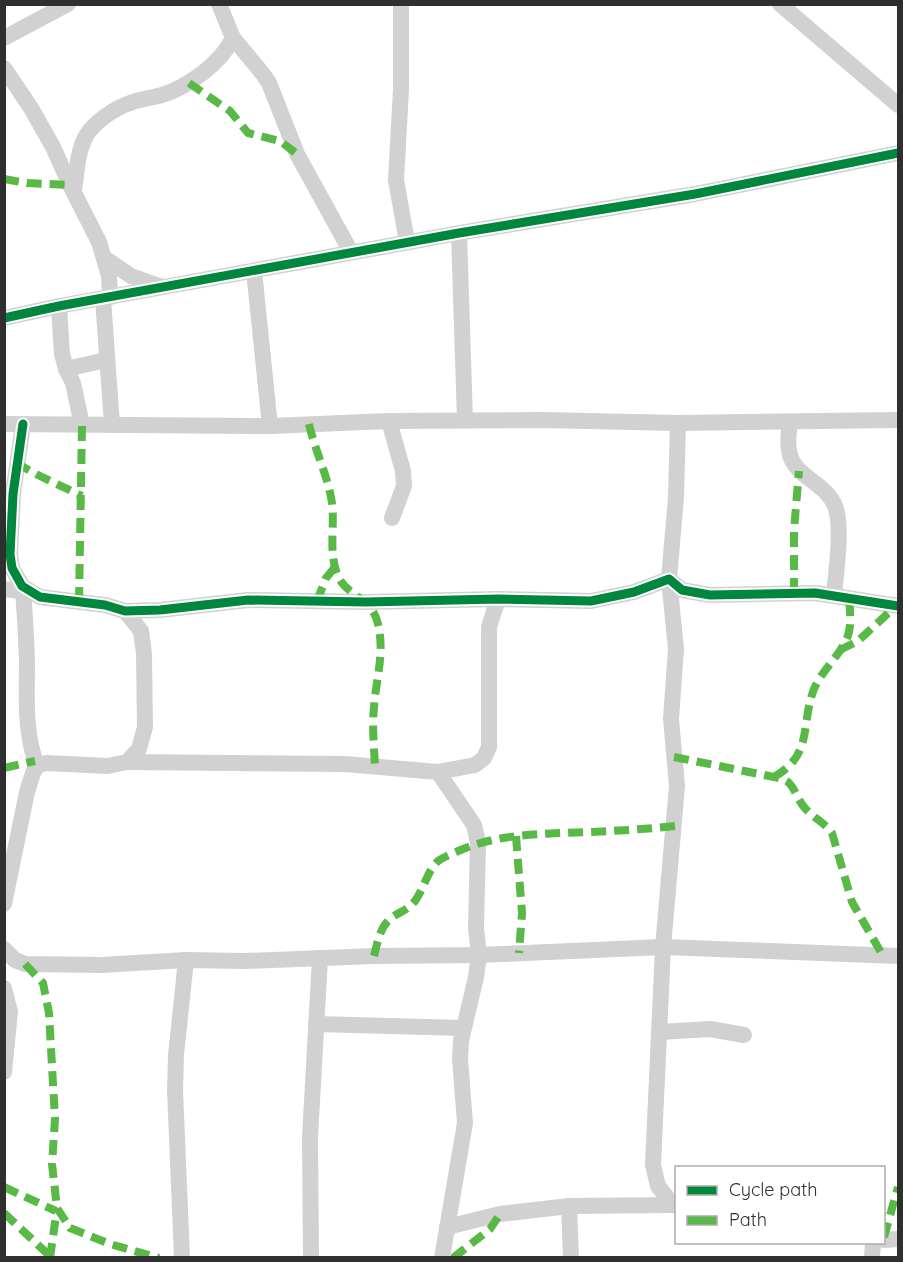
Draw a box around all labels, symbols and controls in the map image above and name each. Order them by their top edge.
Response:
legend [675,1166,885,1244]
text: Cycle path [729,1178,817,1201]
text: Path [729,1208,767,1231]

